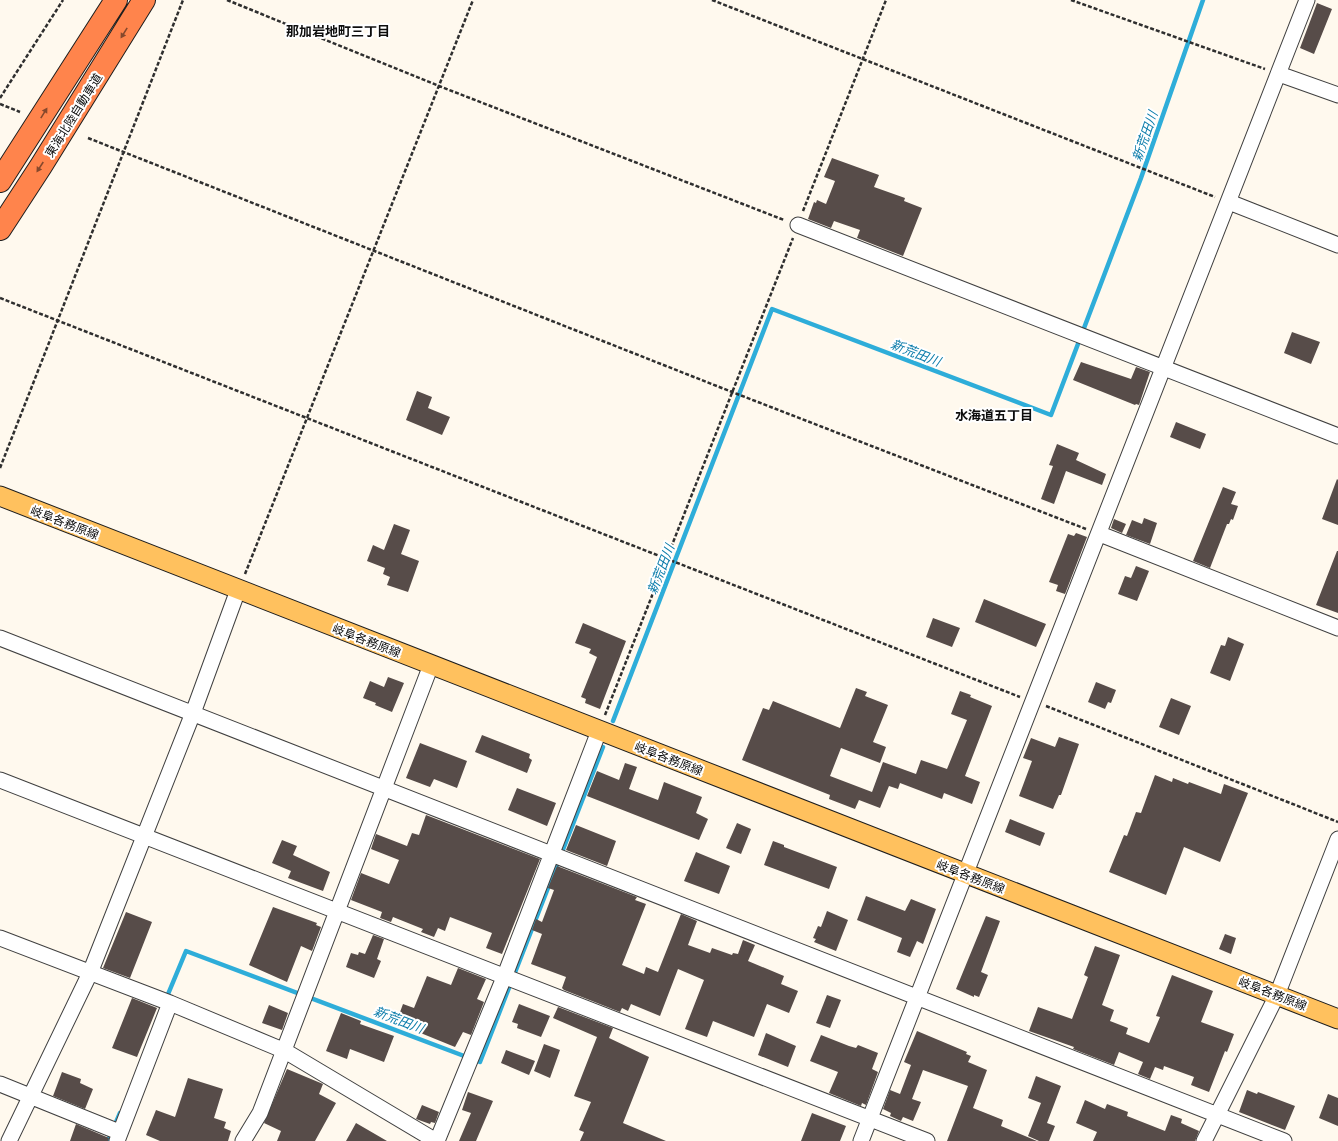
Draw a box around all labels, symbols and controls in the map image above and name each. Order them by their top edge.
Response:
district label: 那加岩地町三丁目 [286,21,390,40]
one-way arrow [120,28,128,38]
street label: 東海北陸自動車道 [40,70,106,160]
water label: 新荒田川 [1127,106,1162,164]
one-way arrow [40,108,48,118]
one-way arrow [37,161,44,173]
water label: 新荒田川 [888,334,946,371]
district label: 水海道五丁目 [955,405,1033,424]
street label: 岐阜各務原線 [28,501,102,543]
water label: 新荒田川 [642,539,679,597]
street label: 岐阜各務原線 [330,619,404,661]
street label: 岐阜各務原線 [632,737,706,779]
street label: 岐阜各務原線 [934,855,1008,897]
street label: 岐阜各務原線 [1236,972,1310,1014]
water label: 新荒田川 [371,1001,429,1038]

